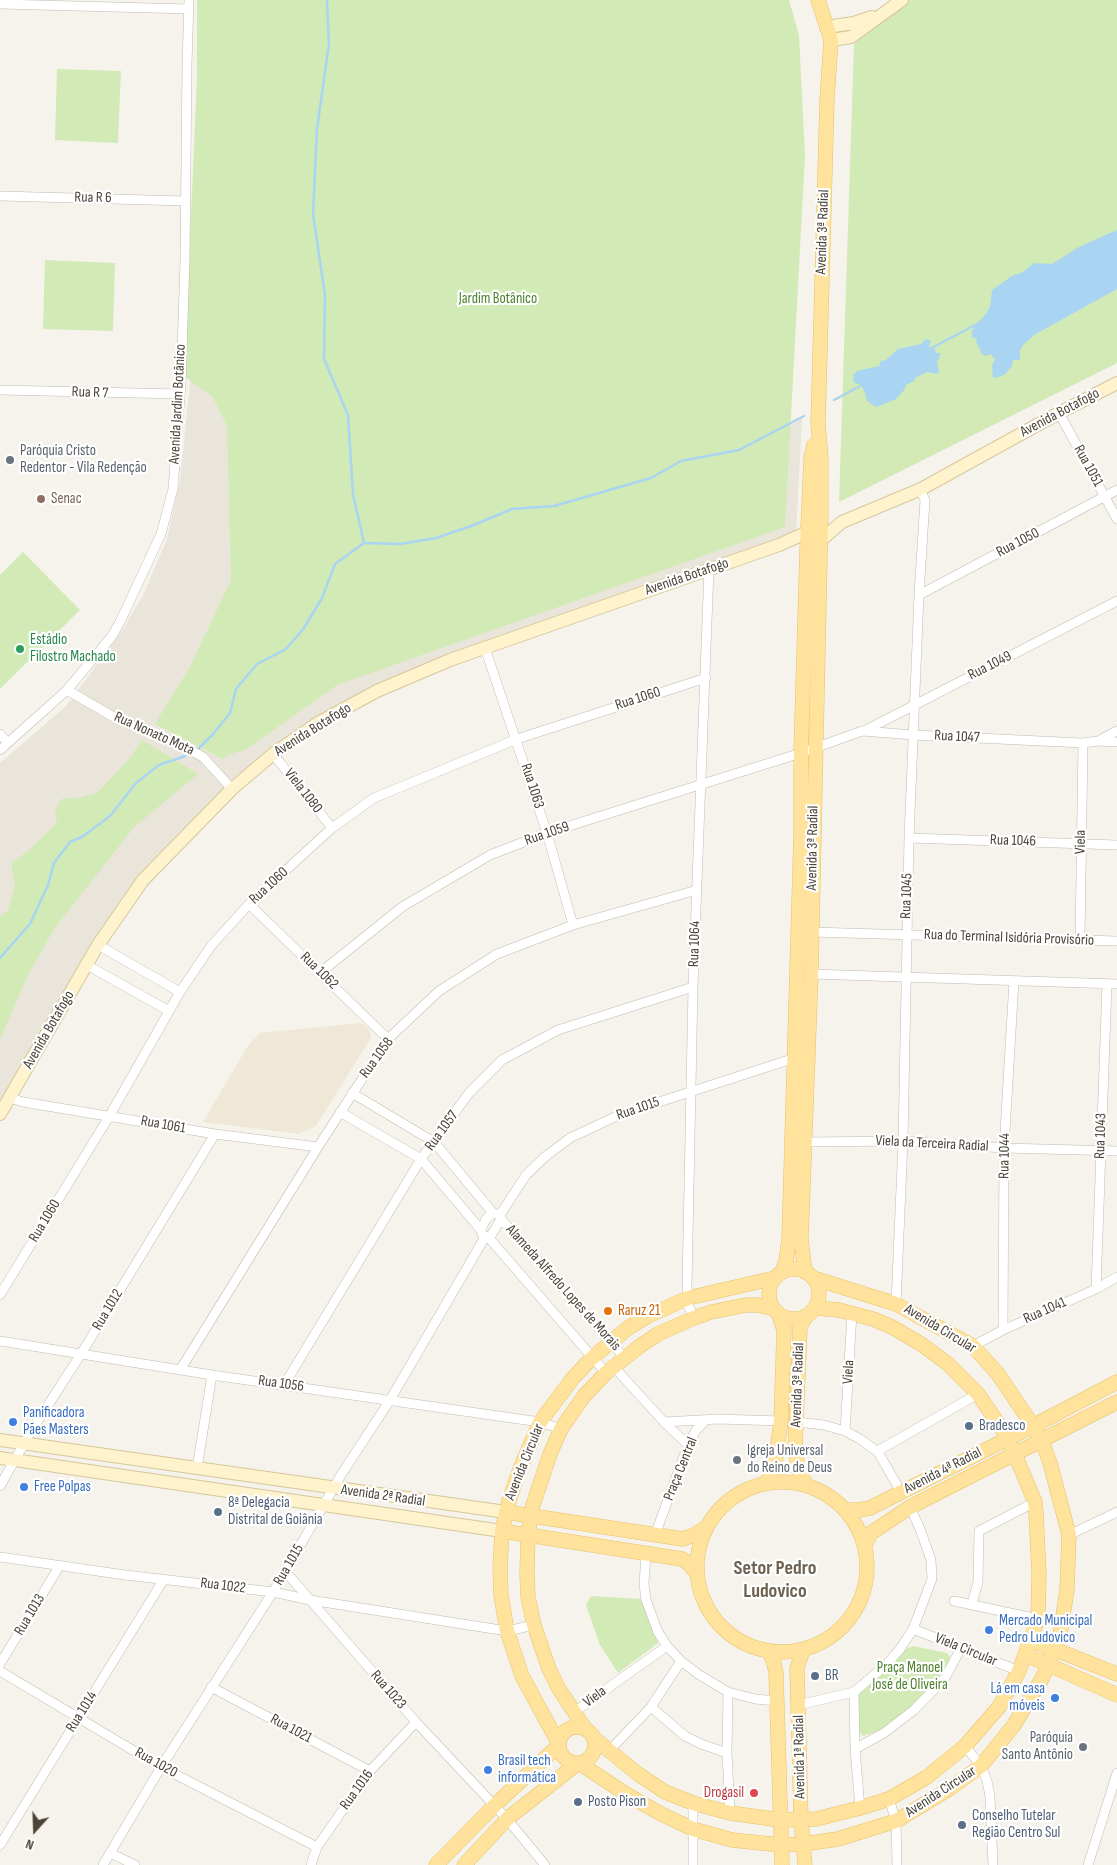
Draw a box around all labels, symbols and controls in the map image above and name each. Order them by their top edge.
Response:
street label: Rua R 6 [74,189,112,207]
street label: Avenida 3ª Radial [813,189,833,275]
park label: Jardim Botânico [459,290,537,308]
street label: Avenida Jardim Botânico [166,344,190,464]
street label: Rua R 7 [71,383,109,403]
street label: Avenida Botafogo [1017,385,1103,441]
place label: Paróquia Cristo Redentor - Vila Redenção [20,442,147,477]
street label: Rua 1051 [1069,442,1107,490]
marker: Paróquia Cristo Redentor - Vila Redenção [4,454,16,466]
place label: Senac [51,490,82,508]
marker: Senac [35,493,47,505]
street label: Rua 1050 [993,524,1043,562]
street label: Avenida Botafogo [643,554,731,600]
place label: Estádio Filostro Machado [30,631,116,666]
marker: Estádio Filostro Machado [14,643,26,655]
street label: Rua 1049 [965,647,1015,685]
street label: Rua 1060 [613,683,663,715]
street label: Avenida Botafogo [271,699,355,761]
street label: Rua Nonato Mota [111,708,197,760]
street label: Rua 1047 [934,727,980,747]
street label: Rua 1063 [516,761,548,811]
street label: Viela 1080 [280,765,326,817]
street label: Avenida 3ª Radial [803,805,823,891]
street label: Rua 1059 [522,818,572,850]
street label: Viela [1072,830,1090,854]
street label: Rua 1046 [990,831,1036,851]
street label: Rua 1060 [246,864,292,908]
street label: Rua 1045 [897,873,917,919]
street label: Rua 1064 [685,921,705,967]
street label: Rua do Terminal Isidória Provisório [924,926,1094,950]
street label: Rua 1062 [296,948,342,994]
street label: Avenida Botafogo [19,988,79,1072]
street label: Rua 1058 [356,1034,398,1082]
street label: Rua 1015 [614,1093,662,1125]
street label: Rua 1057 [421,1107,463,1155]
street label: Rua 1061 [139,1112,187,1138]
street label: Rua 1043 [1091,1113,1111,1159]
street label: Viela da Terceira Radial [875,1132,989,1156]
street label: Rua 1044 [996,1133,1014,1179]
street label: Rua 1060 [25,1196,65,1246]
street label: Alameda Alfredo Lopes de Morais [502,1221,624,1355]
street label: Rua 1012 [89,1286,127,1334]
street label: Rua 1041 [1021,1294,1069,1328]
street label: Avenida Circular [901,1300,979,1358]
place label: Raruz 21 [618,1302,660,1320]
marker: Raruz 21 [602,1305,614,1317]
street label: Avenida 3ª Radial [788,1342,808,1428]
street label: Viela [839,1359,859,1385]
street label: Rua 1056 [257,1372,305,1396]
place label: Panificadora Pães Masters [23,1404,89,1439]
marker: Panificadora Pães Masters [7,1416,19,1428]
place label: Bradesco [979,1417,1025,1435]
marker: Bradesco [963,1420,975,1432]
street label: Avenida Circular [502,1421,548,1503]
street label: Praça Central [660,1435,702,1503]
place label: Igreja Universal do Reino de Deus [747,1442,832,1477]
street label: Avenida 4ª Radial [901,1444,985,1498]
marker: Igreja Universal do Reino de Deus [731,1454,743,1466]
place label: Free Polpas [34,1478,91,1496]
marker: Free Polpas [18,1481,30,1493]
street label: Avenida 2ª Radial [340,1481,426,1511]
place label: 8ª Delegacia Distrital de Goiânia [228,1494,323,1529]
marker: 8ª Delegacia Distrital de Goiânia [212,1506,224,1518]
street label: Rua 1015 [270,1541,308,1589]
district label: Setor Pedro Ludovico [733,1557,817,1604]
street label: Rua 1022 [199,1574,247,1598]
street label: Rua 1013 [11,1591,49,1639]
place label: Mercado Municipal Pedro Ludovico [999,1612,1092,1647]
marker: Mercado Municipal Pedro Ludovico [983,1624,995,1636]
street label: Viela Circular [932,1629,1000,1671]
park label: Praça Manoel José de Oliveira [872,1659,948,1694]
street label: Rua 1023 [366,1667,410,1713]
place label: BR [825,1667,839,1685]
marker: BR [809,1670,821,1682]
place label: Lá em casa móveis [991,1680,1045,1715]
street label: Viela [580,1683,610,1711]
street label: Rua 1014 [62,1688,102,1736]
marker: Lá em casa móveis [1049,1692,1061,1704]
street label: Rua 1021 [267,1711,315,1747]
street label: Avenida 1ª Radial [790,1715,810,1799]
place label: Paróquia Santo Antônio [1002,1729,1073,1764]
marker: Paróquia Santo Antônio [1077,1741,1089,1753]
street label: Rua 1020 [131,1744,181,1782]
place label: Brasil tech informática [498,1752,556,1787]
street label: Avenida Circular [902,1762,980,1822]
marker: Brasil tech informática [482,1764,494,1776]
street label: Rua 1016 [336,1766,378,1814]
place label: Drogasil [704,1784,744,1802]
marker: Drogasil [748,1787,760,1799]
place label: Posto Pison [588,1793,646,1811]
marker: Posto Pison [572,1796,584,1808]
north arrow [10,1805,60,1855]
place label: Conselho Tutelar Região Centro Sul [972,1807,1060,1842]
marker: Conselho Tutelar Região Centro Sul [956,1819,968,1831]
text: N [23,1835,36,1854]

